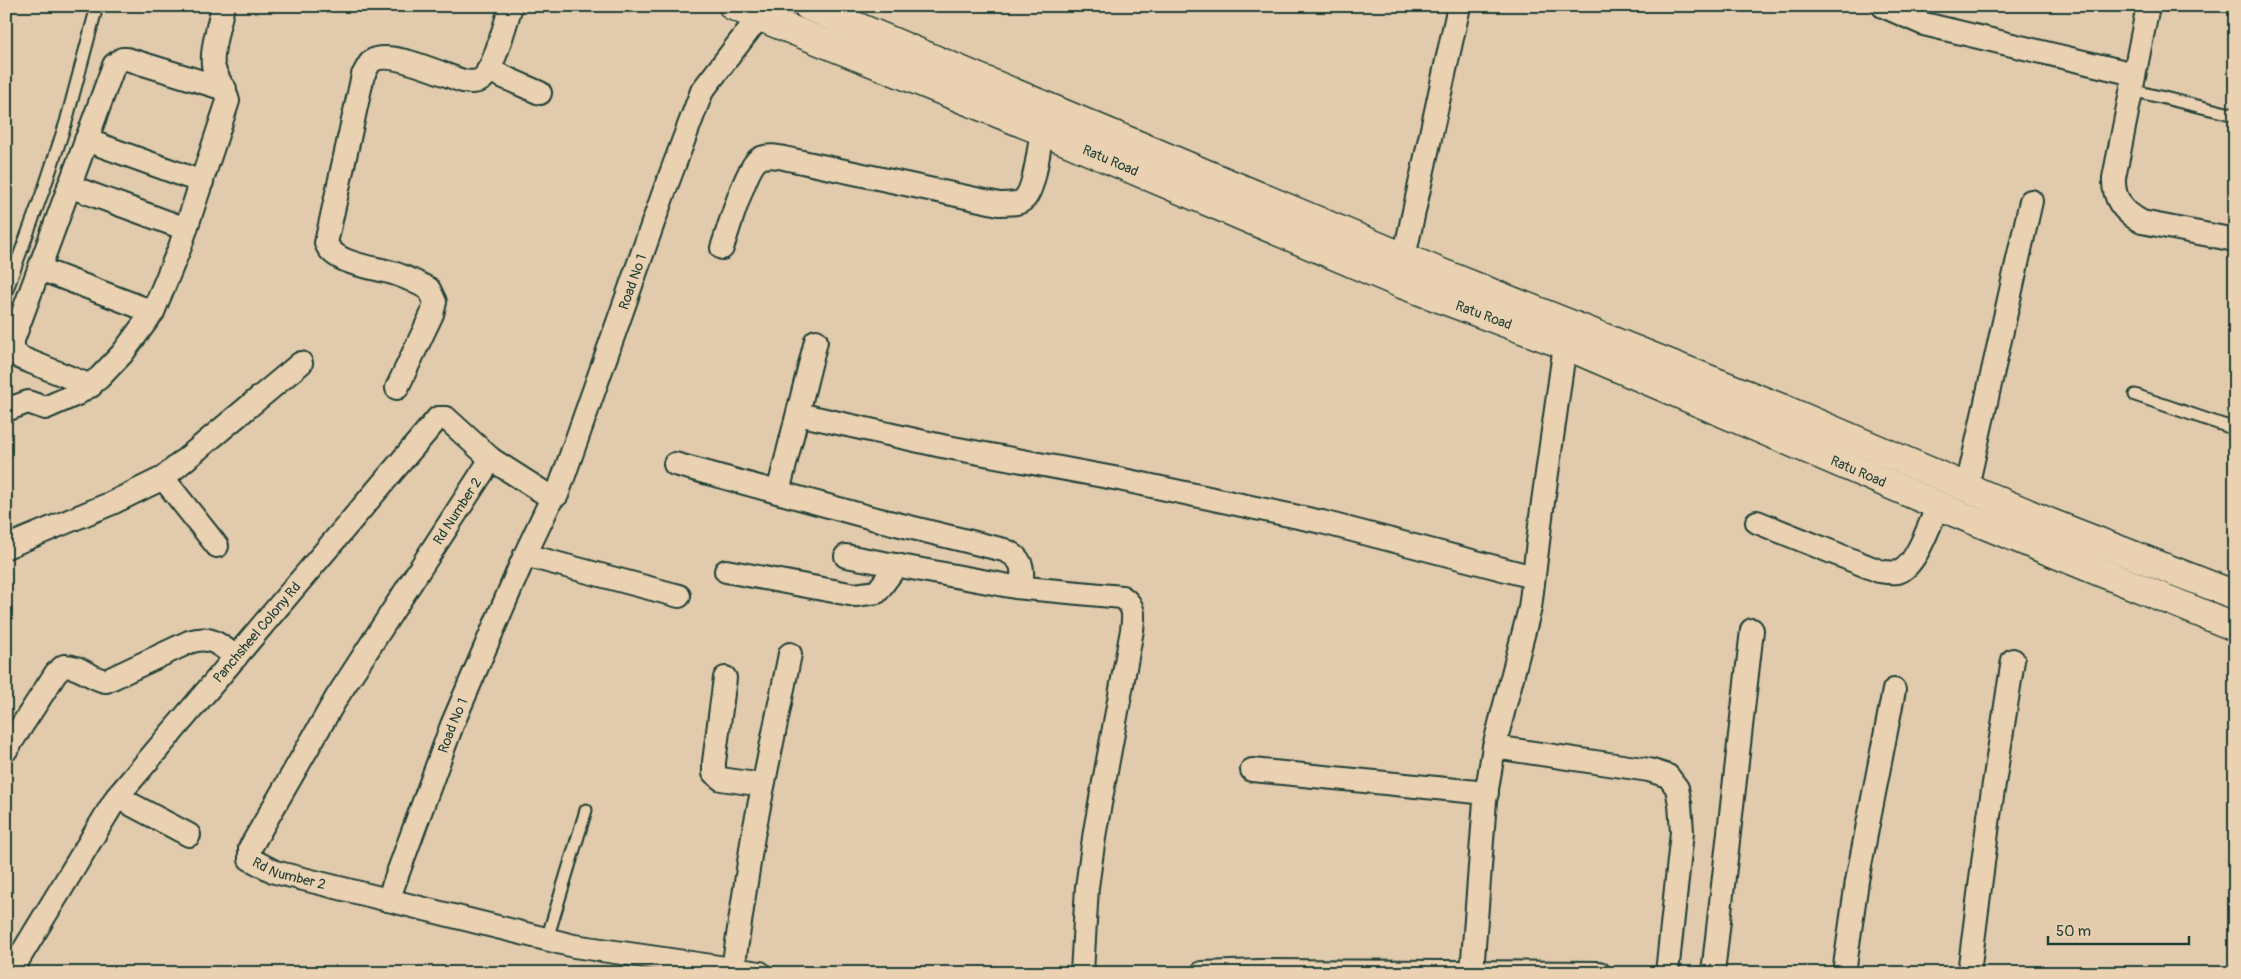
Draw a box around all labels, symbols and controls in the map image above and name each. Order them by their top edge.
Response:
street label: Ratu Road [1080,141,1141,180]
street label: Road No 1 [615,252,650,312]
street label: Ratu Road [1453,297,1514,334]
street label: Ratu Road [1828,452,1889,491]
street label: Rd Number 2 [430,475,485,548]
street label: Panchsheel Colony Rd [210,579,304,686]
street label: Road No 1 [434,696,472,755]
street label: Rd Number 2 [250,854,328,893]
scale bar [2048,914,2190,946]
text: 50 m [2056,922,2091,941]

